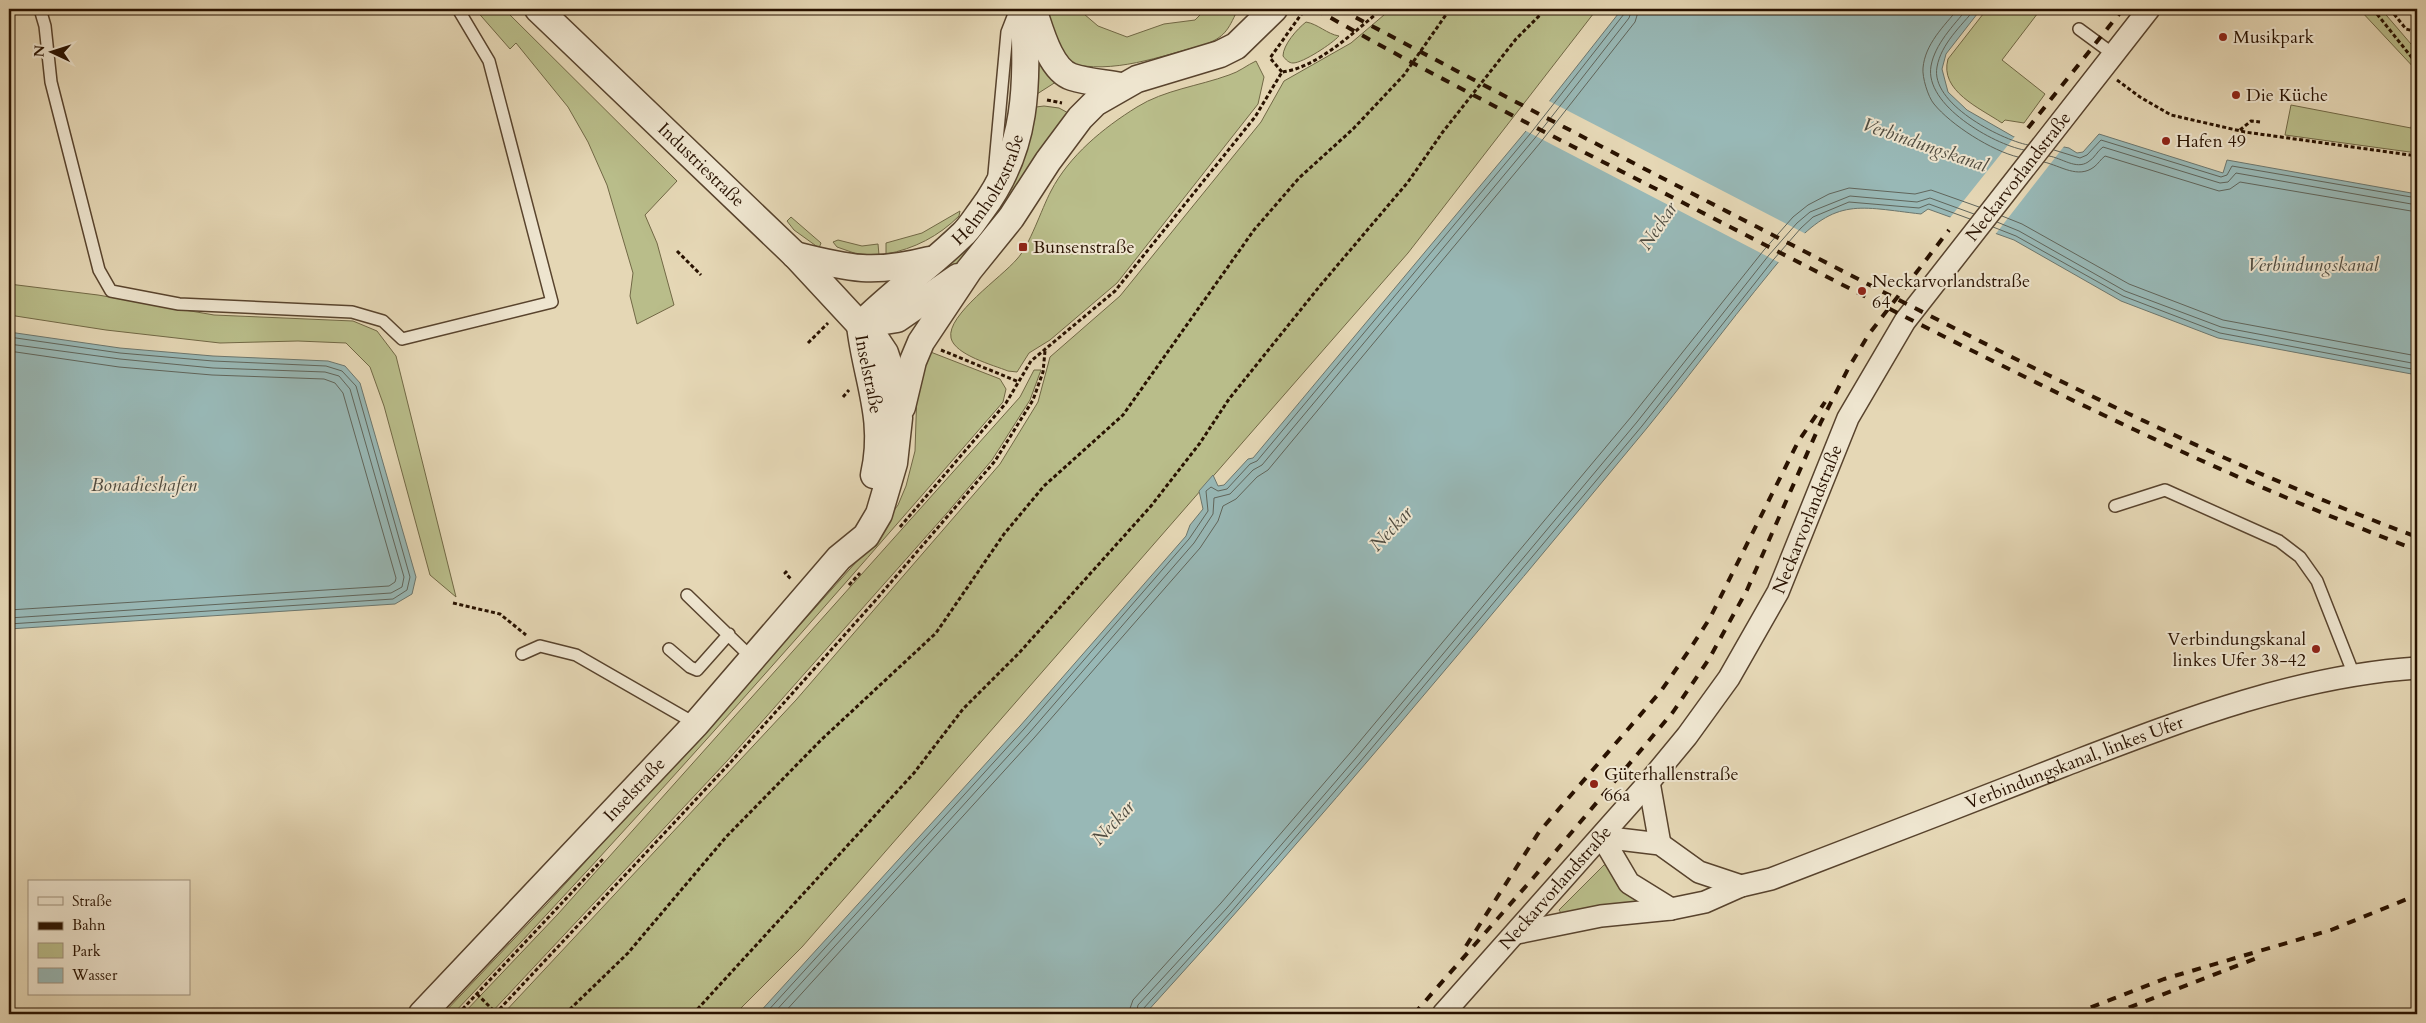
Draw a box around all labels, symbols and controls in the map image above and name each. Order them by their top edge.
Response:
place label: Musikpark [2233,25,2314,50]
north arrow [28,28,78,78]
marker: Musikpark [2217,31,2229,43]
text: N [30,44,49,58]
place label: Die Küche [2246,83,2328,108]
marker: Die Küche [2230,89,2242,101]
street label: Neckarvorlandstraße [1959,106,2077,247]
water label: Verbindungskanal [1859,111,1992,179]
street label: Industriestraße [652,117,750,213]
place label: Hafen 49 [2176,129,2246,154]
street label: Helmholtzstraße [946,131,1030,251]
marker: Hafen 49 [2160,135,2172,147]
water label: Neckar [1632,196,1684,255]
place label: Bunsenstraße [1033,235,1135,260]
marker: Bunsenstraße [1017,241,1029,253]
water label: Verbindungskanal [2247,252,2380,278]
place label: Neckarvorlandstraße 64 [1872,269,2030,315]
marker: Neckarvorlandstraße 64 [1856,285,1868,297]
street label: Inselstraße [849,333,889,415]
street label: Neckarvorlandstraße [1766,441,1848,597]
water label: Bonadieshafen [91,472,198,498]
water label: Neckar [1364,500,1419,557]
place label: Verbindungskanal linkes Ufer 38-42 [2167,627,2306,673]
marker: Verbindungskanal linkes Ufer 38-42 [2310,643,2322,655]
street label: Verbindungskanal, linkes Ufer [1962,709,2187,815]
street label: Inselstraße [598,752,671,827]
place label: Güterhallenstraße 66a [1604,762,1739,808]
marker: Güterhallenstraße 66a [1588,778,1600,790]
water label: Neckar [1086,794,1141,851]
street label: Neckarvorlandstraße [1493,820,1617,955]
legend [28,880,190,996]
text: Straße [72,891,112,911]
text: Bahn [72,915,106,935]
text: Park [72,941,101,961]
text: Wasser [71,965,118,985]

